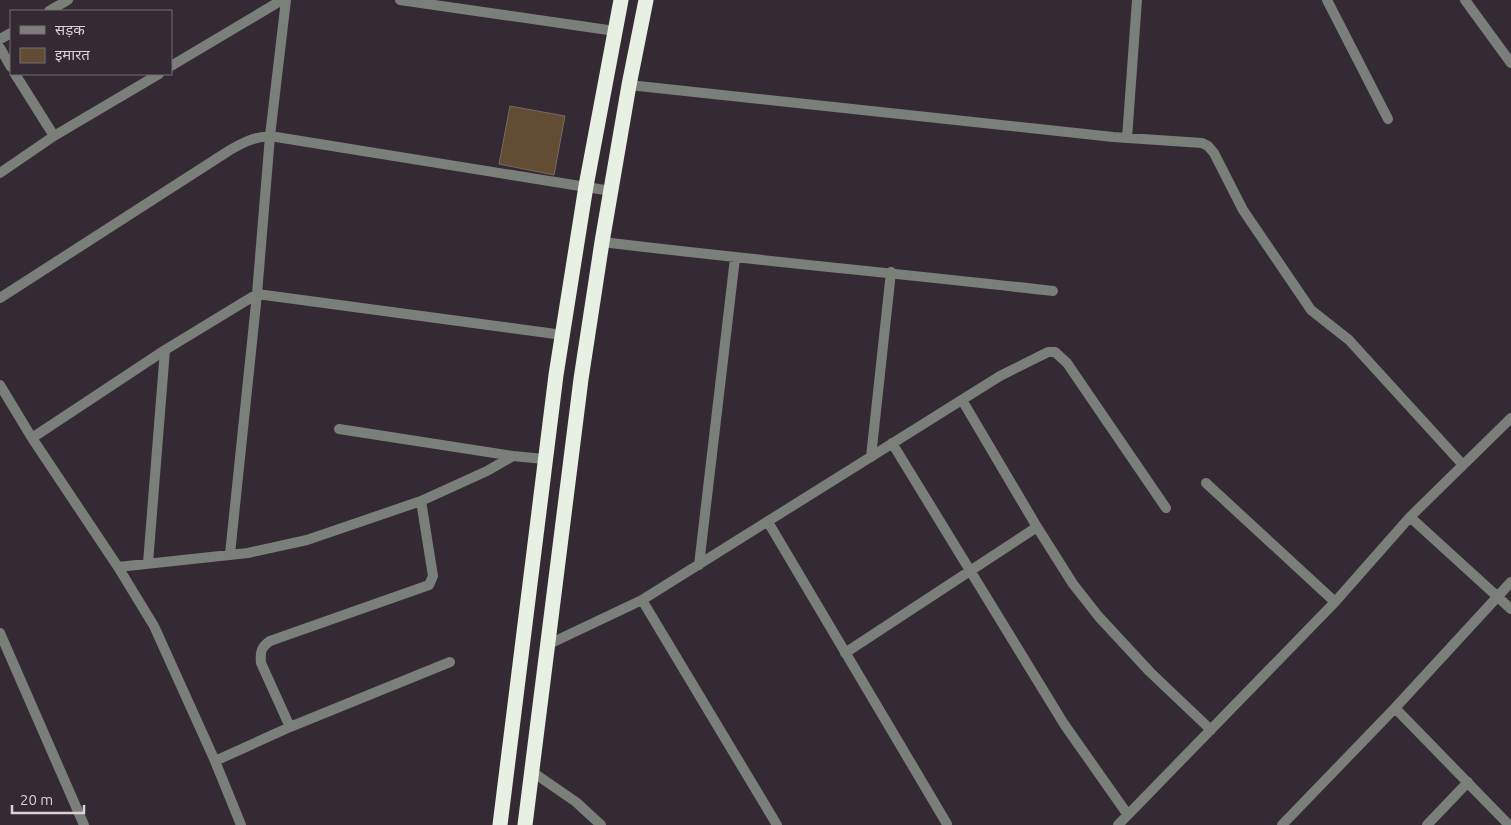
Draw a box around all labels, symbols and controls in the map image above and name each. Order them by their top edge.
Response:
legend [10,10,172,75]
text: सड़क [55,21,85,38]
text: इमारत [55,46,90,63]
scale bar [12,782,85,814]
text: 20 m [20,791,53,808]

